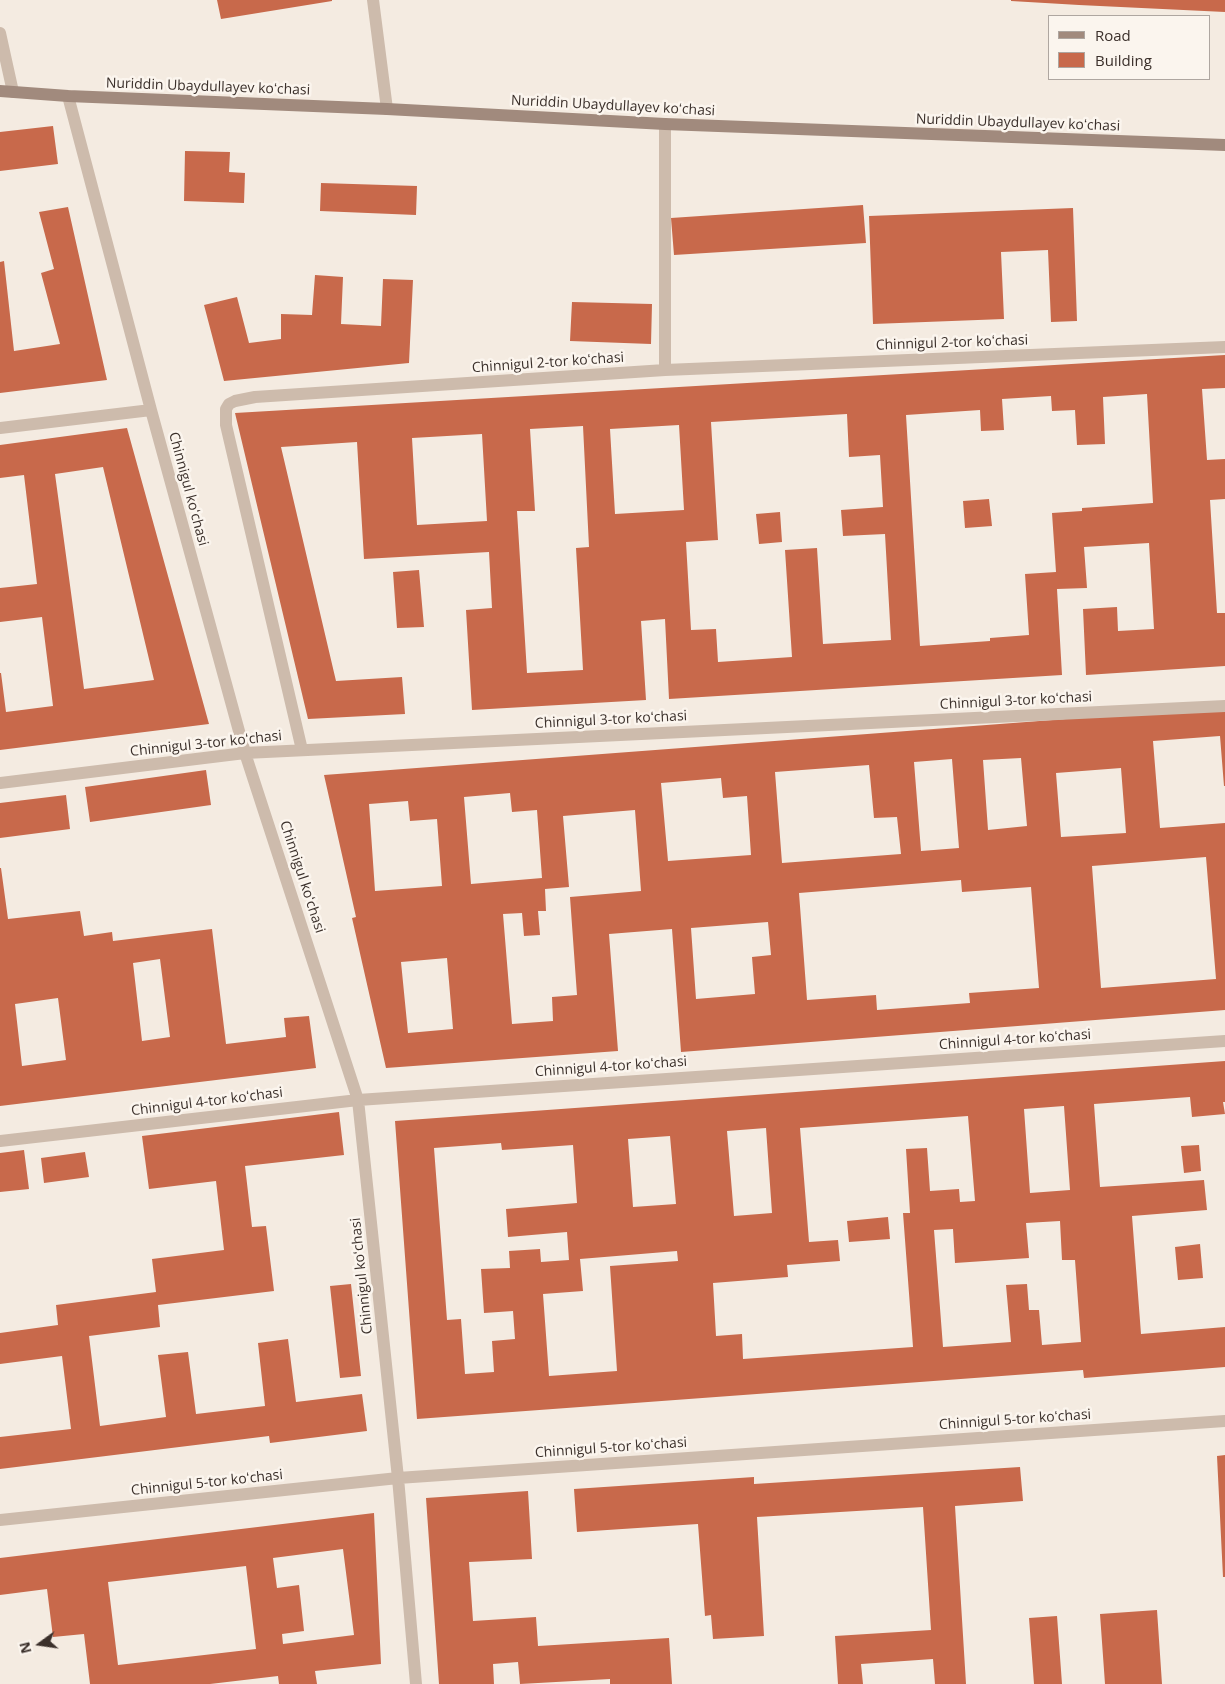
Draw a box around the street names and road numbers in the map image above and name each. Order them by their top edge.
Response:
street label: Nuriddin Ubaydullayev koʻchasi [106,75,310,99]
street label: Nuriddin Ubaydullayev koʻchasi [510,92,716,120]
street label: Nuriddin Ubaydullayev koʻchasi [916,111,1120,135]
street label: Chinnigul 2-tor koʻchasi [876,332,1028,354]
street label: Chinnigul 2-tor koʻchasi [471,349,625,377]
street label: Chinnigul koʻchasi [165,430,211,548]
street label: Chinnigul 3-tor koʻchasi [939,689,1093,713]
street label: Chinnigul 3-tor koʻchasi [534,708,688,732]
street label: Chinnigul 3-tor koʻchasi [129,728,283,760]
street label: Chinnigul koʻchasi [276,819,328,935]
street label: Chinnigul 4-tor koʻchasi [938,1026,1092,1054]
street label: Chinnigul 4-tor koʻchasi [534,1053,688,1081]
street label: Chinnigul 4-tor koʻchasi [130,1084,284,1120]
street label: Chinnigul koʻchasi [348,1217,376,1335]
street label: Chinnigul 5-tor koʻchasi [938,1406,1092,1434]
street label: Chinnigul 5-tor koʻchasi [534,1434,688,1462]
street label: Chinnigul 5-tor koʻchasi [130,1467,284,1499]

